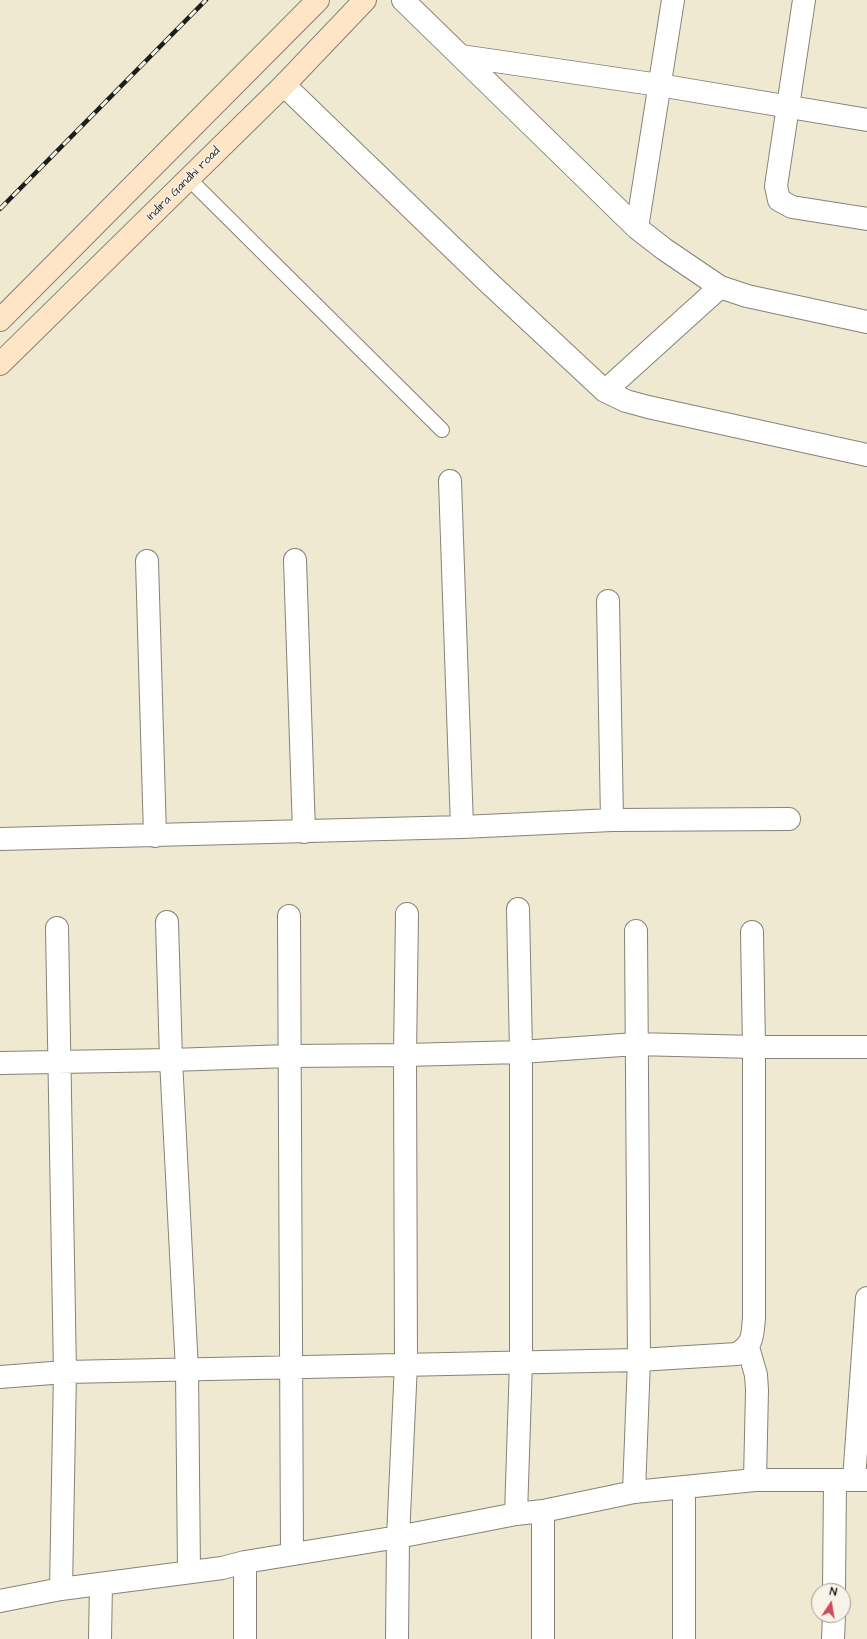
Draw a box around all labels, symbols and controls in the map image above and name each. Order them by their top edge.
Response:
street label: Indira Gandhi road [144,144,224,224]
north arrow [811,1583,851,1623]
text: N [828,1584,838,1600]

